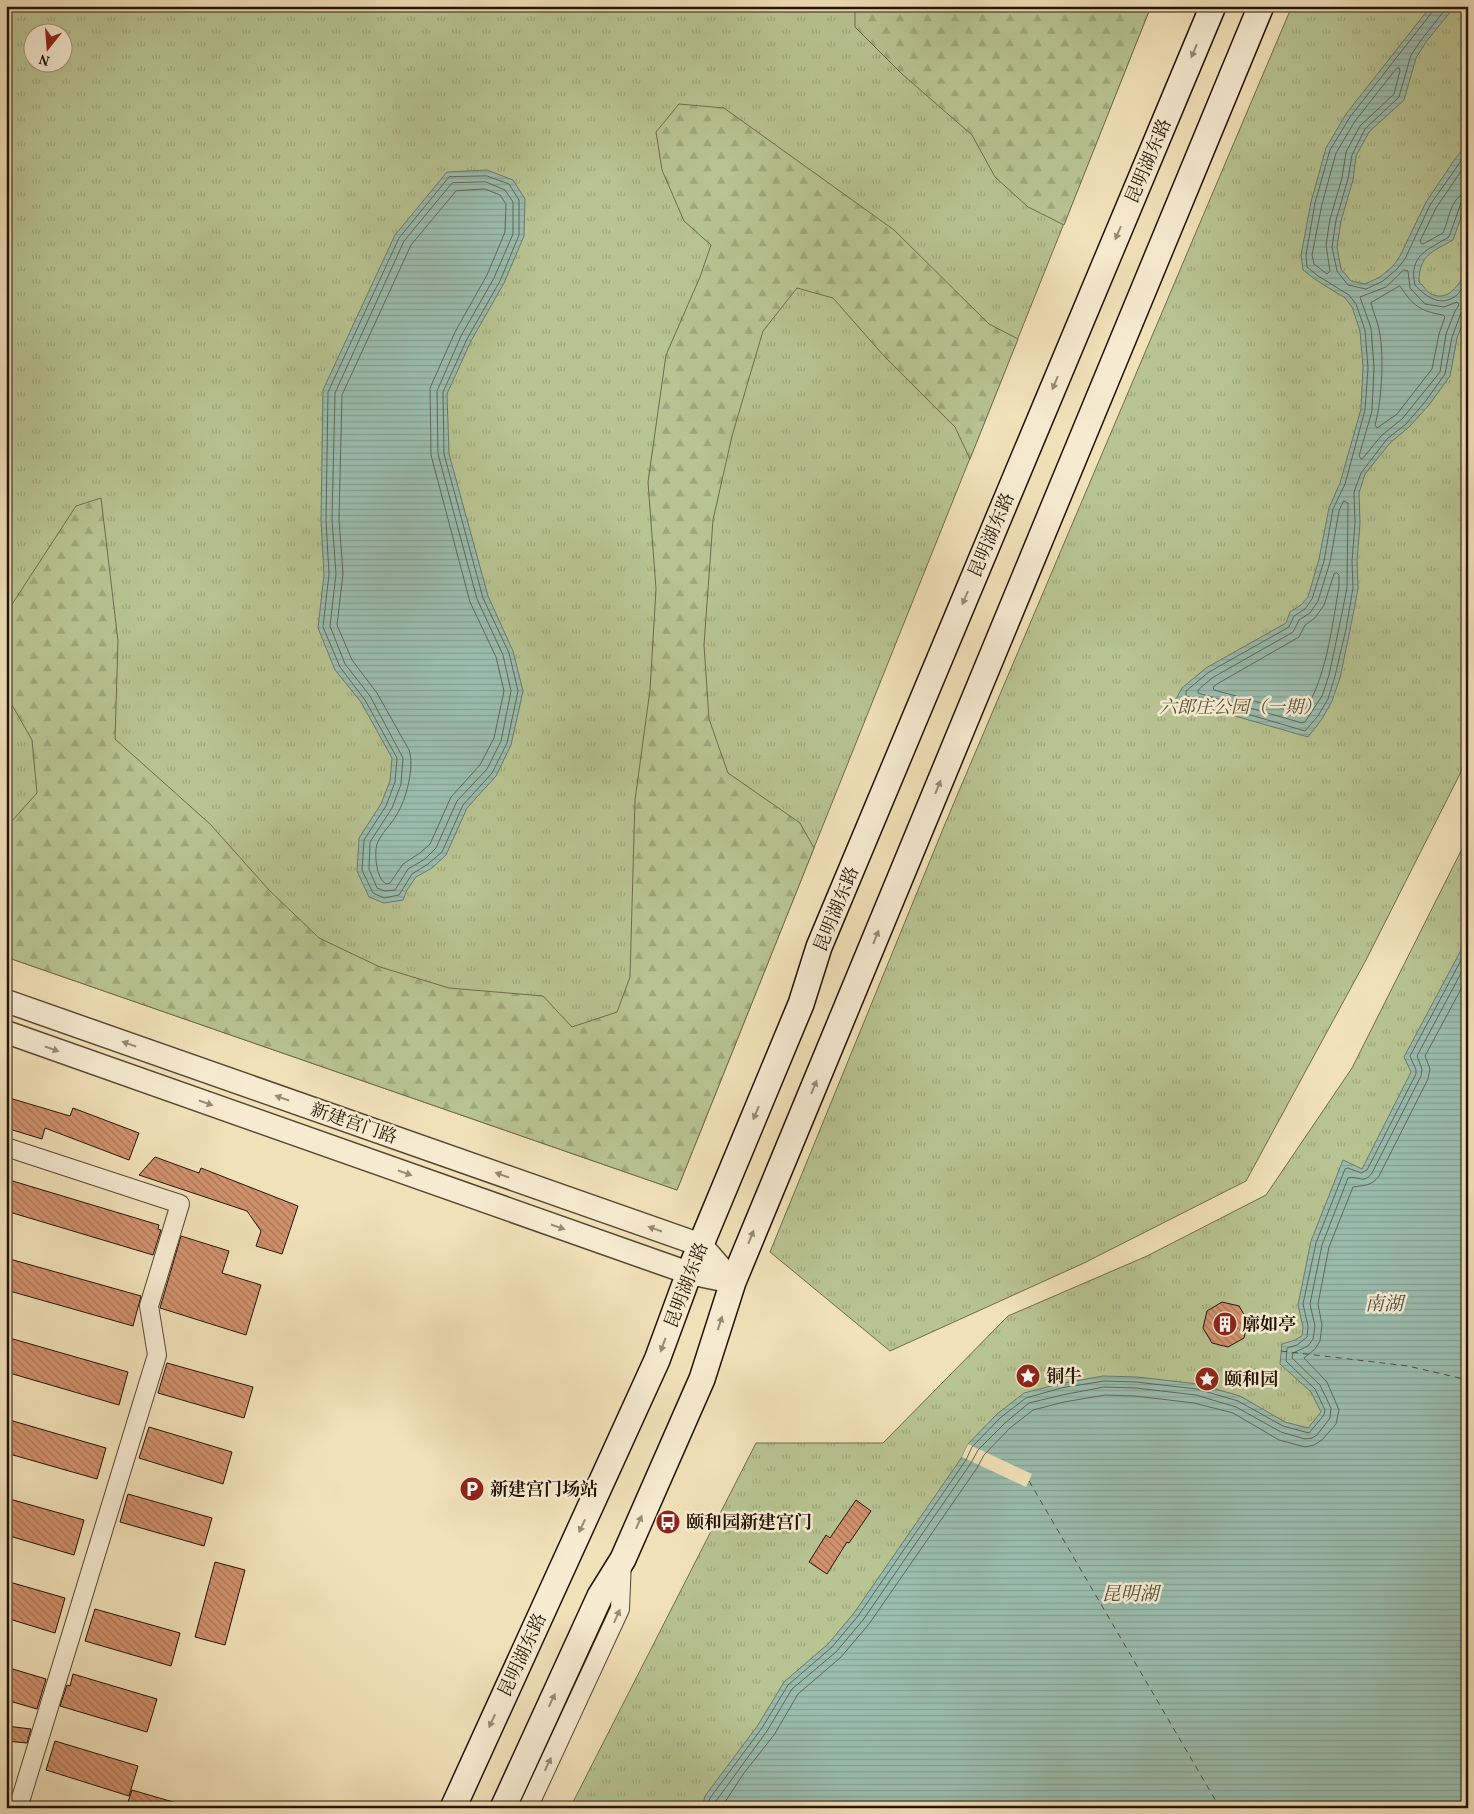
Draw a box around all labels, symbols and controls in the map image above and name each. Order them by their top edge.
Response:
north arrow [22,22,72,72]
one-way arrow [1189,44,1197,58]
text: N [37,48,52,70]
street label: 昆明湖东路 [1120,115,1178,208]
one-way arrow [1113,226,1121,240]
one-way arrow [1050,376,1058,390]
street label: 昆明湖东路 [963,489,1021,582]
one-way arrow [961,591,969,606]
park label: 六郎庄公园（一期） [1159,696,1321,721]
one-way arrow [934,780,942,794]
street label: 昆明湖东路 [809,863,866,956]
one-way arrow [872,930,880,944]
one-way arrow [121,1040,136,1048]
one-way arrow [45,1045,60,1053]
one-way arrow [810,1080,818,1094]
one-way arrow [275,1094,290,1101]
street label: 新建宫门路 [307,1098,400,1151]
one-way arrow [198,1100,213,1107]
one-way arrow [751,1106,759,1121]
one-way arrow [398,1169,413,1177]
one-way arrow [494,1171,509,1178]
one-way arrow [551,1224,566,1231]
one-way arrow [647,1225,662,1233]
one-way arrow [748,1230,756,1244]
street label: 昆明湖东路 [660,1239,715,1332]
water label: 南湖 [1365,1292,1406,1318]
building icon: 廓如亭 [1212,1311,1238,1337]
place label: 廓如亭 [1242,1313,1296,1338]
one-way arrow [716,1316,724,1331]
one-way arrow [659,1338,666,1353]
place icon: 铜牛 [1015,1363,1041,1389]
place label: 铜牛 [1046,1365,1082,1390]
place icon: 颐和园 [1194,1366,1220,1392]
place label: 颐和园 [1224,1368,1278,1393]
parking icon: 新建宫门场站 [459,1476,485,1502]
place label: 新建宫门场站 [490,1478,598,1503]
bus stop icon: 颐和园新建宫门 [655,1509,681,1535]
place label: 颐和园新建宫门 [686,1511,812,1536]
one-way arrow [635,1515,643,1529]
one-way arrow [577,1518,586,1533]
water label: 昆明湖 [1101,1582,1161,1608]
one-way arrow [613,1609,621,1623]
street label: 昆明湖东路 [493,1610,554,1702]
one-way arrow [549,1693,557,1707]
one-way arrow [488,1714,496,1728]
one-way arrow [544,1756,553,1771]

